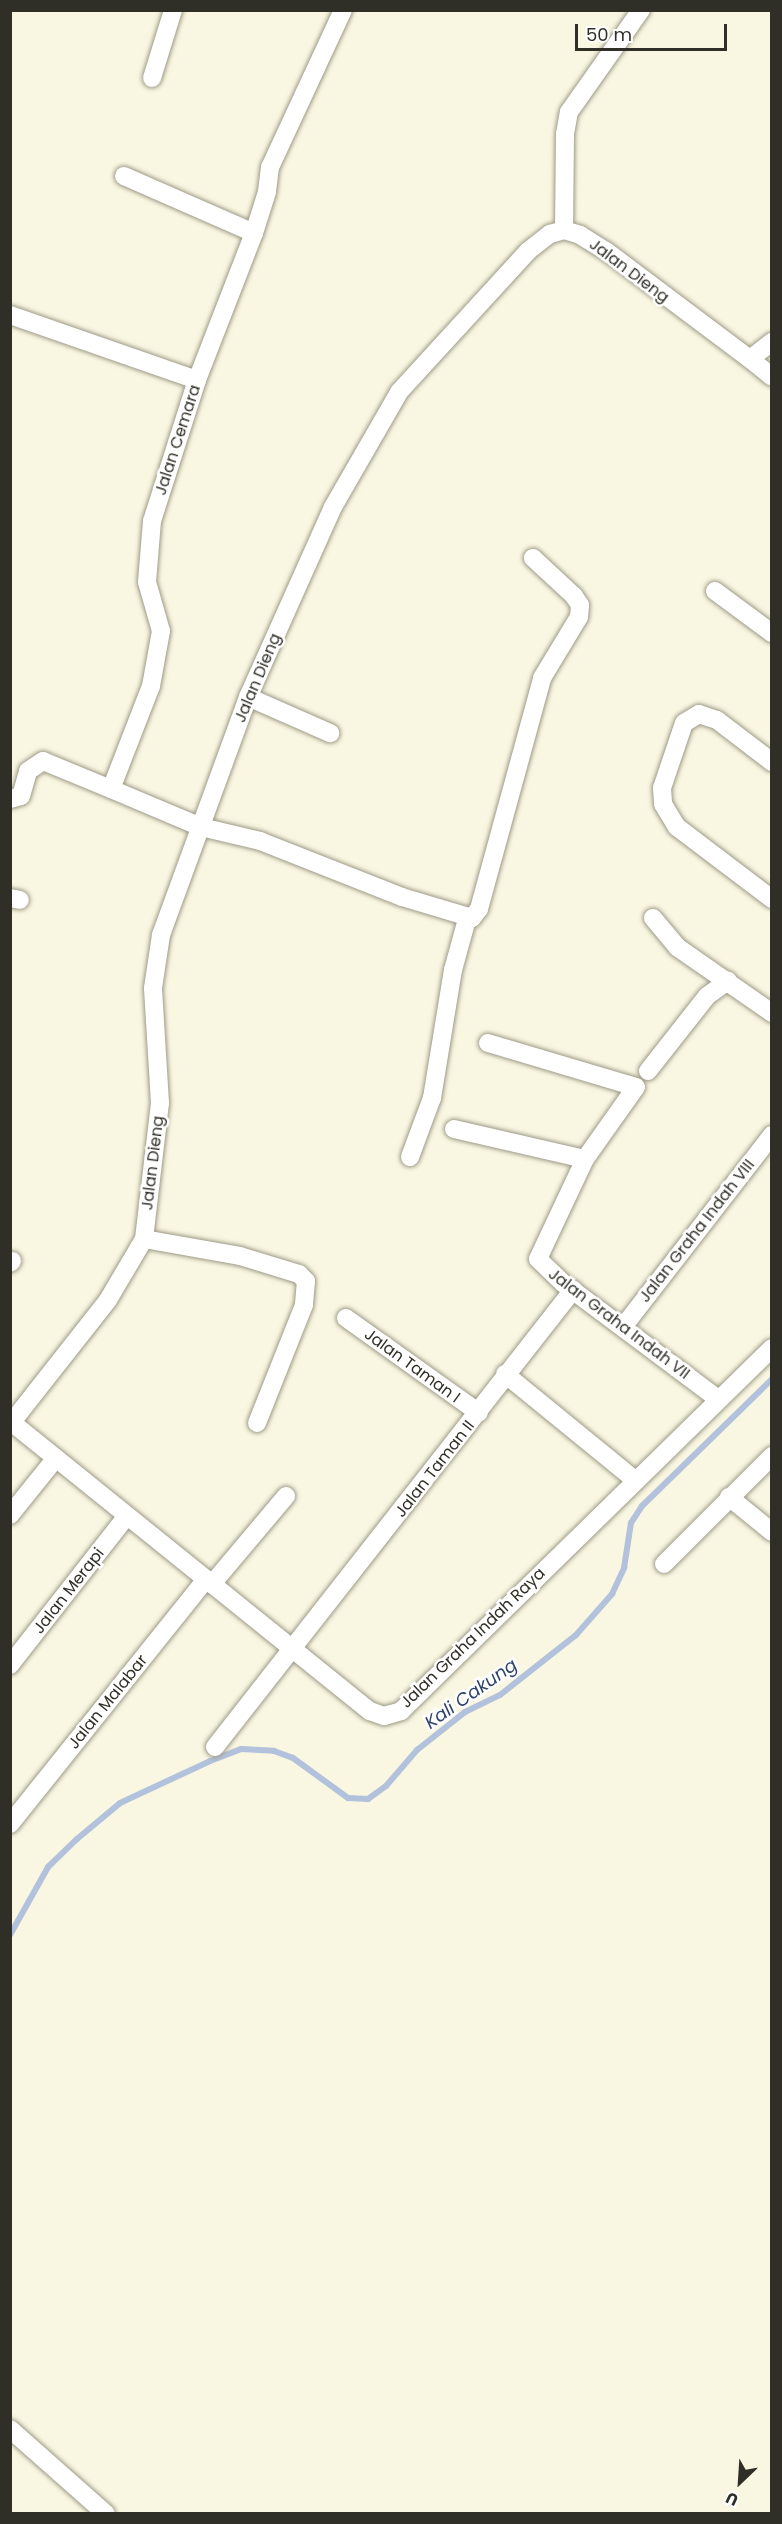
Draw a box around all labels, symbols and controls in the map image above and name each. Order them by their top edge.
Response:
scale bar [578,12,730,50]
text: 50 m [586,22,632,47]
street label: Jalan Dieng [585,235,673,307]
street label: Jalan Cemara [151,382,205,498]
street label: Jalan Dieng [231,631,285,725]
street label: Jalan Dieng [138,1115,168,1211]
street label: Jalan Graha Indah VIII [635,1156,759,1306]
street label: Jalan Graha Indah VII [544,1265,694,1383]
street label: Jalan Taman I [360,1325,464,1407]
street label: Jalan Taman II [391,1417,479,1521]
street label: Jalan Merapi [29,1544,109,1638]
street label: Jalan Graha Indah Raya [397,1564,549,1712]
street label: Jalan Malabar [64,1651,152,1753]
water label: Kali Cakung [421,1654,521,1734]
north arrow [710,2452,770,2512]
text: U [722,2486,742,2512]

